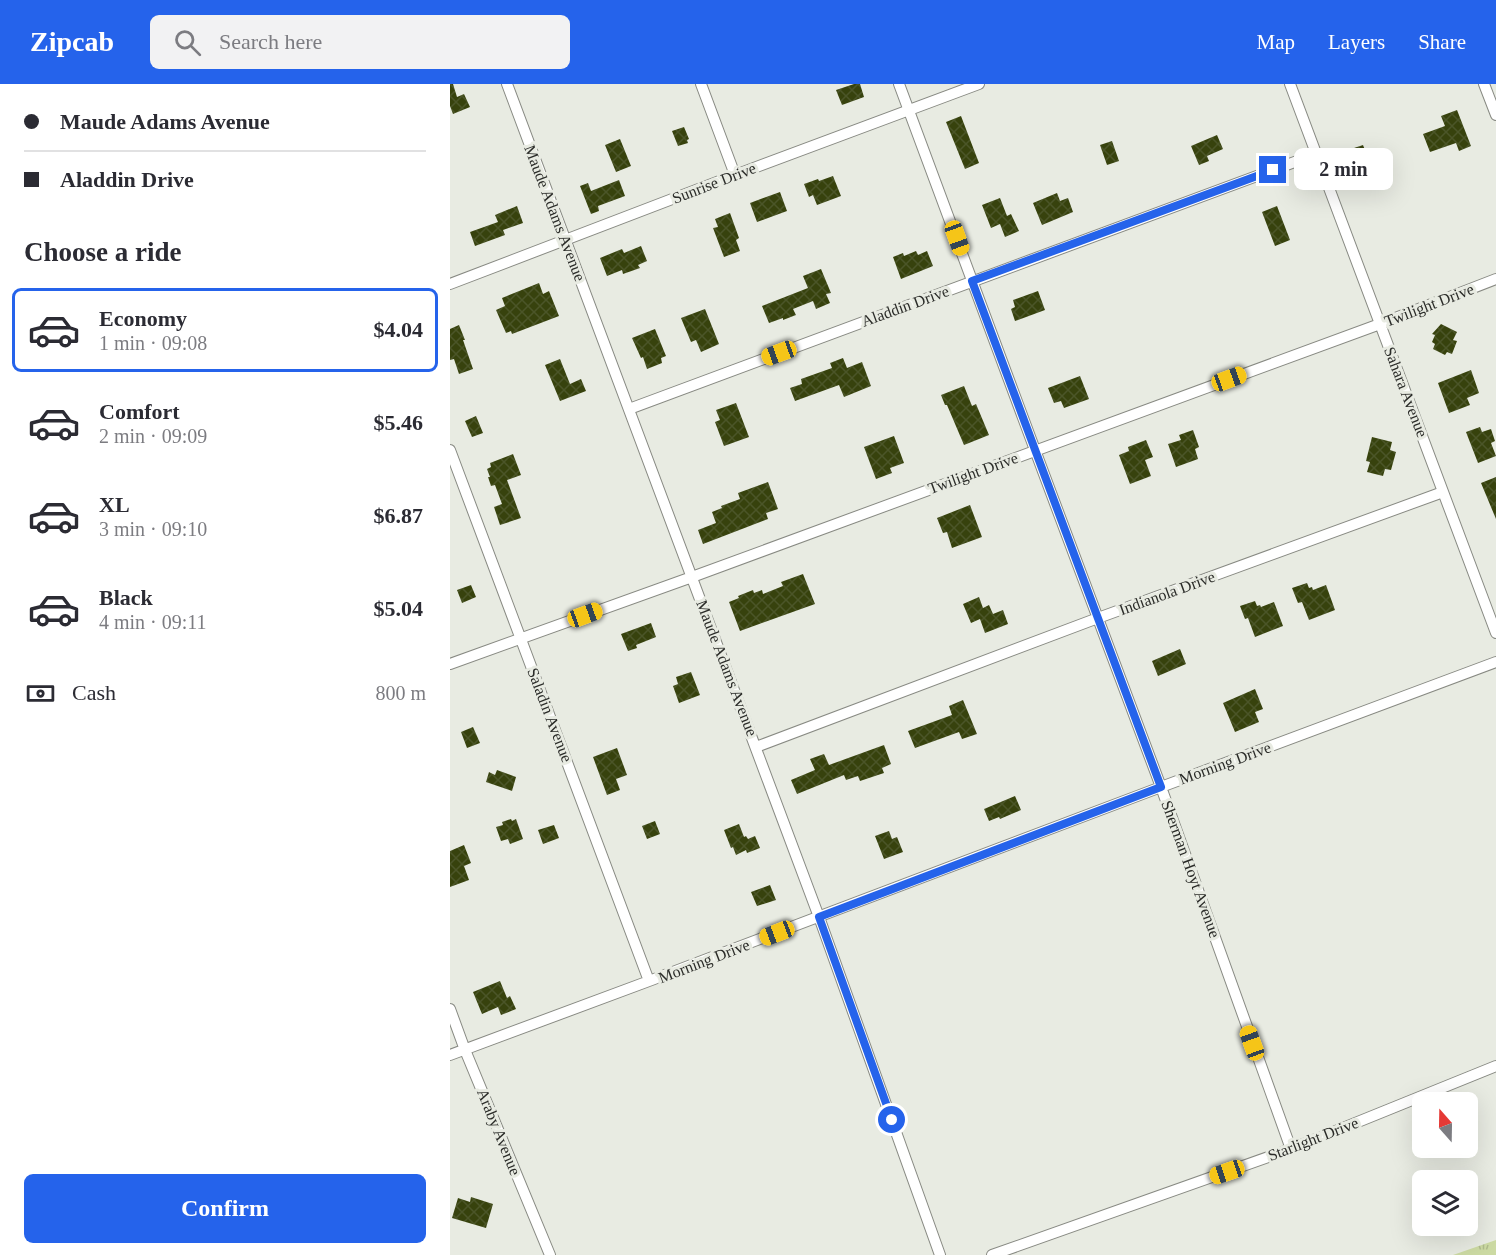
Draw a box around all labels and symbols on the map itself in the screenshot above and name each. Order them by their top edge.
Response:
street label: Maude Adams Avenue [521,142,589,284]
callout: 2 min [1294,149,1393,191]
route end [1259,156,1286,183]
street label: Sunrise Drive [670,159,758,207]
car [942,218,972,258]
street label: Twilight Drive [1382,280,1476,331]
street label: Aladdin Drive [859,282,951,330]
car [759,338,799,368]
street label: Sahara Avenue [1381,345,1431,439]
car [1209,364,1249,394]
street label: Twilight Drive [926,449,1021,498]
street label: Indianola Drive [1117,568,1217,618]
street label: Maude Adams Avenue [693,597,761,739]
car [565,600,605,630]
street label: Saladin Avenue [524,665,576,765]
street label: Morning Drive [1177,739,1274,788]
street label: Sherman Hoyt Avenue [1157,798,1224,940]
car [757,918,797,948]
street label: Morning Drive [656,936,752,987]
car [1237,1023,1267,1063]
street label: Araby Avenue [473,1086,524,1178]
north arrow [1412,1092,1478,1158]
route start [878,1106,905,1133]
street label: Starlight Drive [1265,1114,1361,1165]
car [1207,1158,1247,1186]

